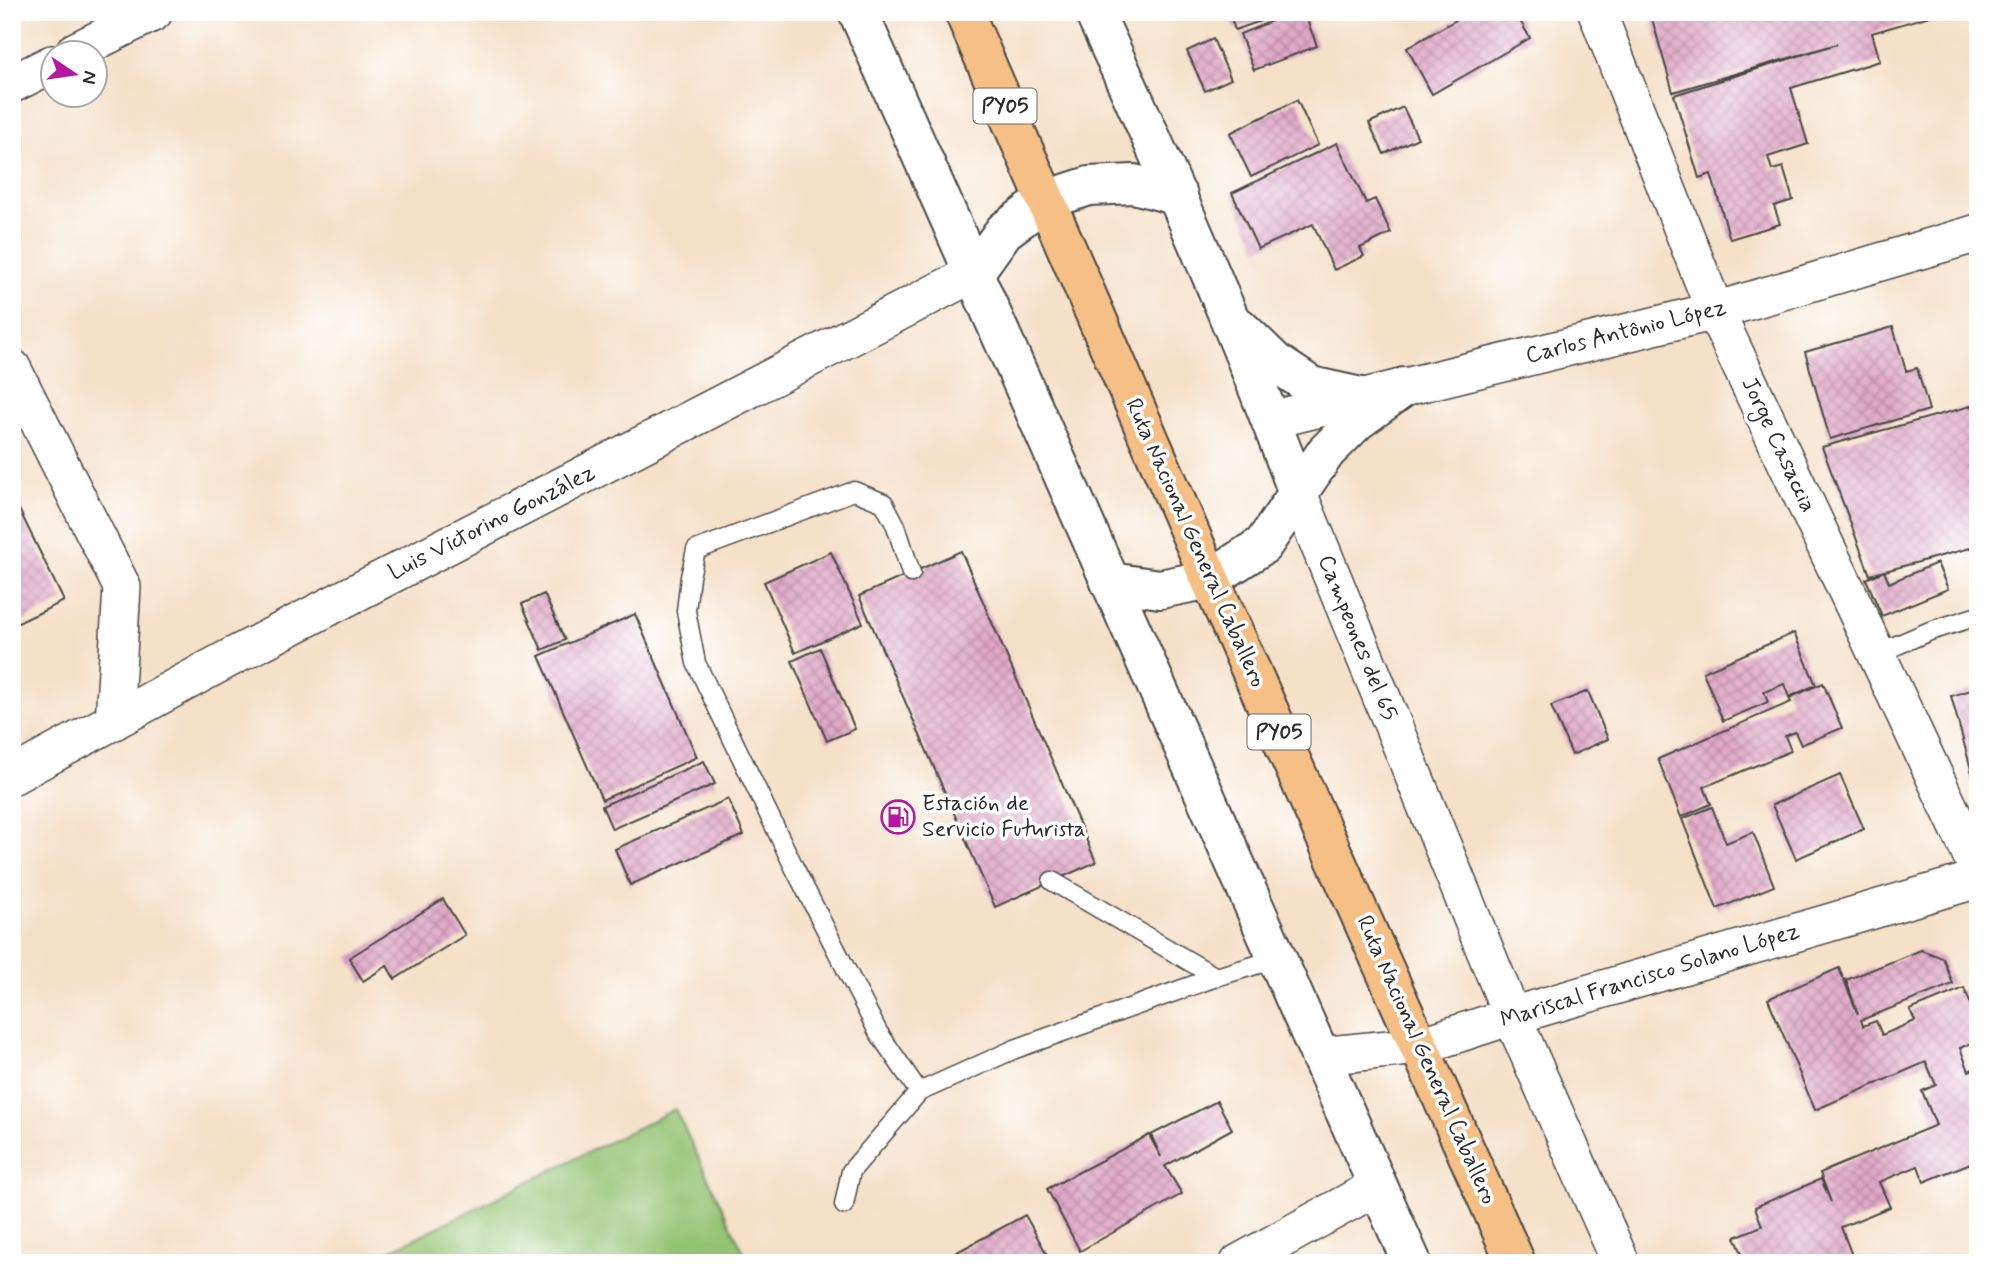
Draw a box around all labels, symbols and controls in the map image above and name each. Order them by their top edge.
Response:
north arrow [38,38,108,108]
text: N [75,69,103,86]
road number: PY05 [974,88,1036,124]
street label: Carlos Antônio López [1523,293,1729,371]
street label: Jorge Casaccia [1732,373,1822,518]
street label: Ruta Nacional General Caballero [1118,394,1272,692]
street label: Luis Victorino González [384,458,600,588]
street label: Campeones del 65 [1310,551,1404,725]
road number: PY05 [1248,714,1310,750]
place label: Estación de Servicio Futurista [922,789,1086,845]
fuel station icon: Estación de Servicio Futurista [879,798,917,836]
street label: Ruta Nacional General Caballero [1349,911,1503,1209]
street label: Mariscal Francisco Solano López [1497,916,1803,1036]

